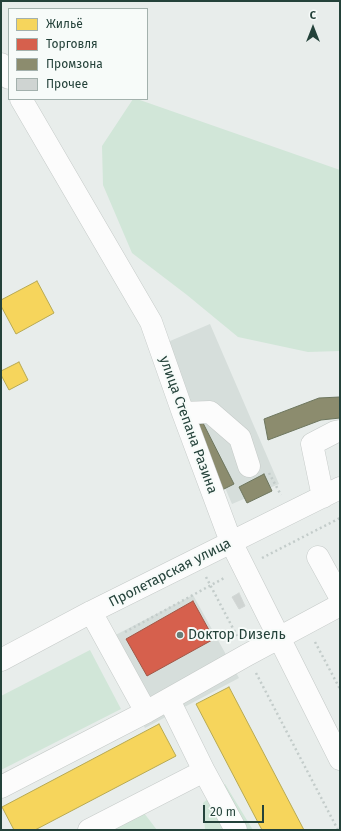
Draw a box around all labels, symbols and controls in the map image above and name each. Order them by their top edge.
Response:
legend [8,8,148,100]
north arrow [293,8,333,48]
text: С [310,9,316,22]
text: Жильё [46,17,83,31]
text: Торговля [46,37,98,51]
text: Промзона [46,57,103,71]
text: Прочее [46,77,88,91]
street label: улица Степана Разина [155,354,221,496]
street label: Пролетарская улица [106,535,234,611]
place label: Dоктор Dизель [188,627,286,643]
marker: Dоктор Dизель [175,630,185,640]
scale bar [205,797,266,823]
text: 20 m [210,805,236,819]

